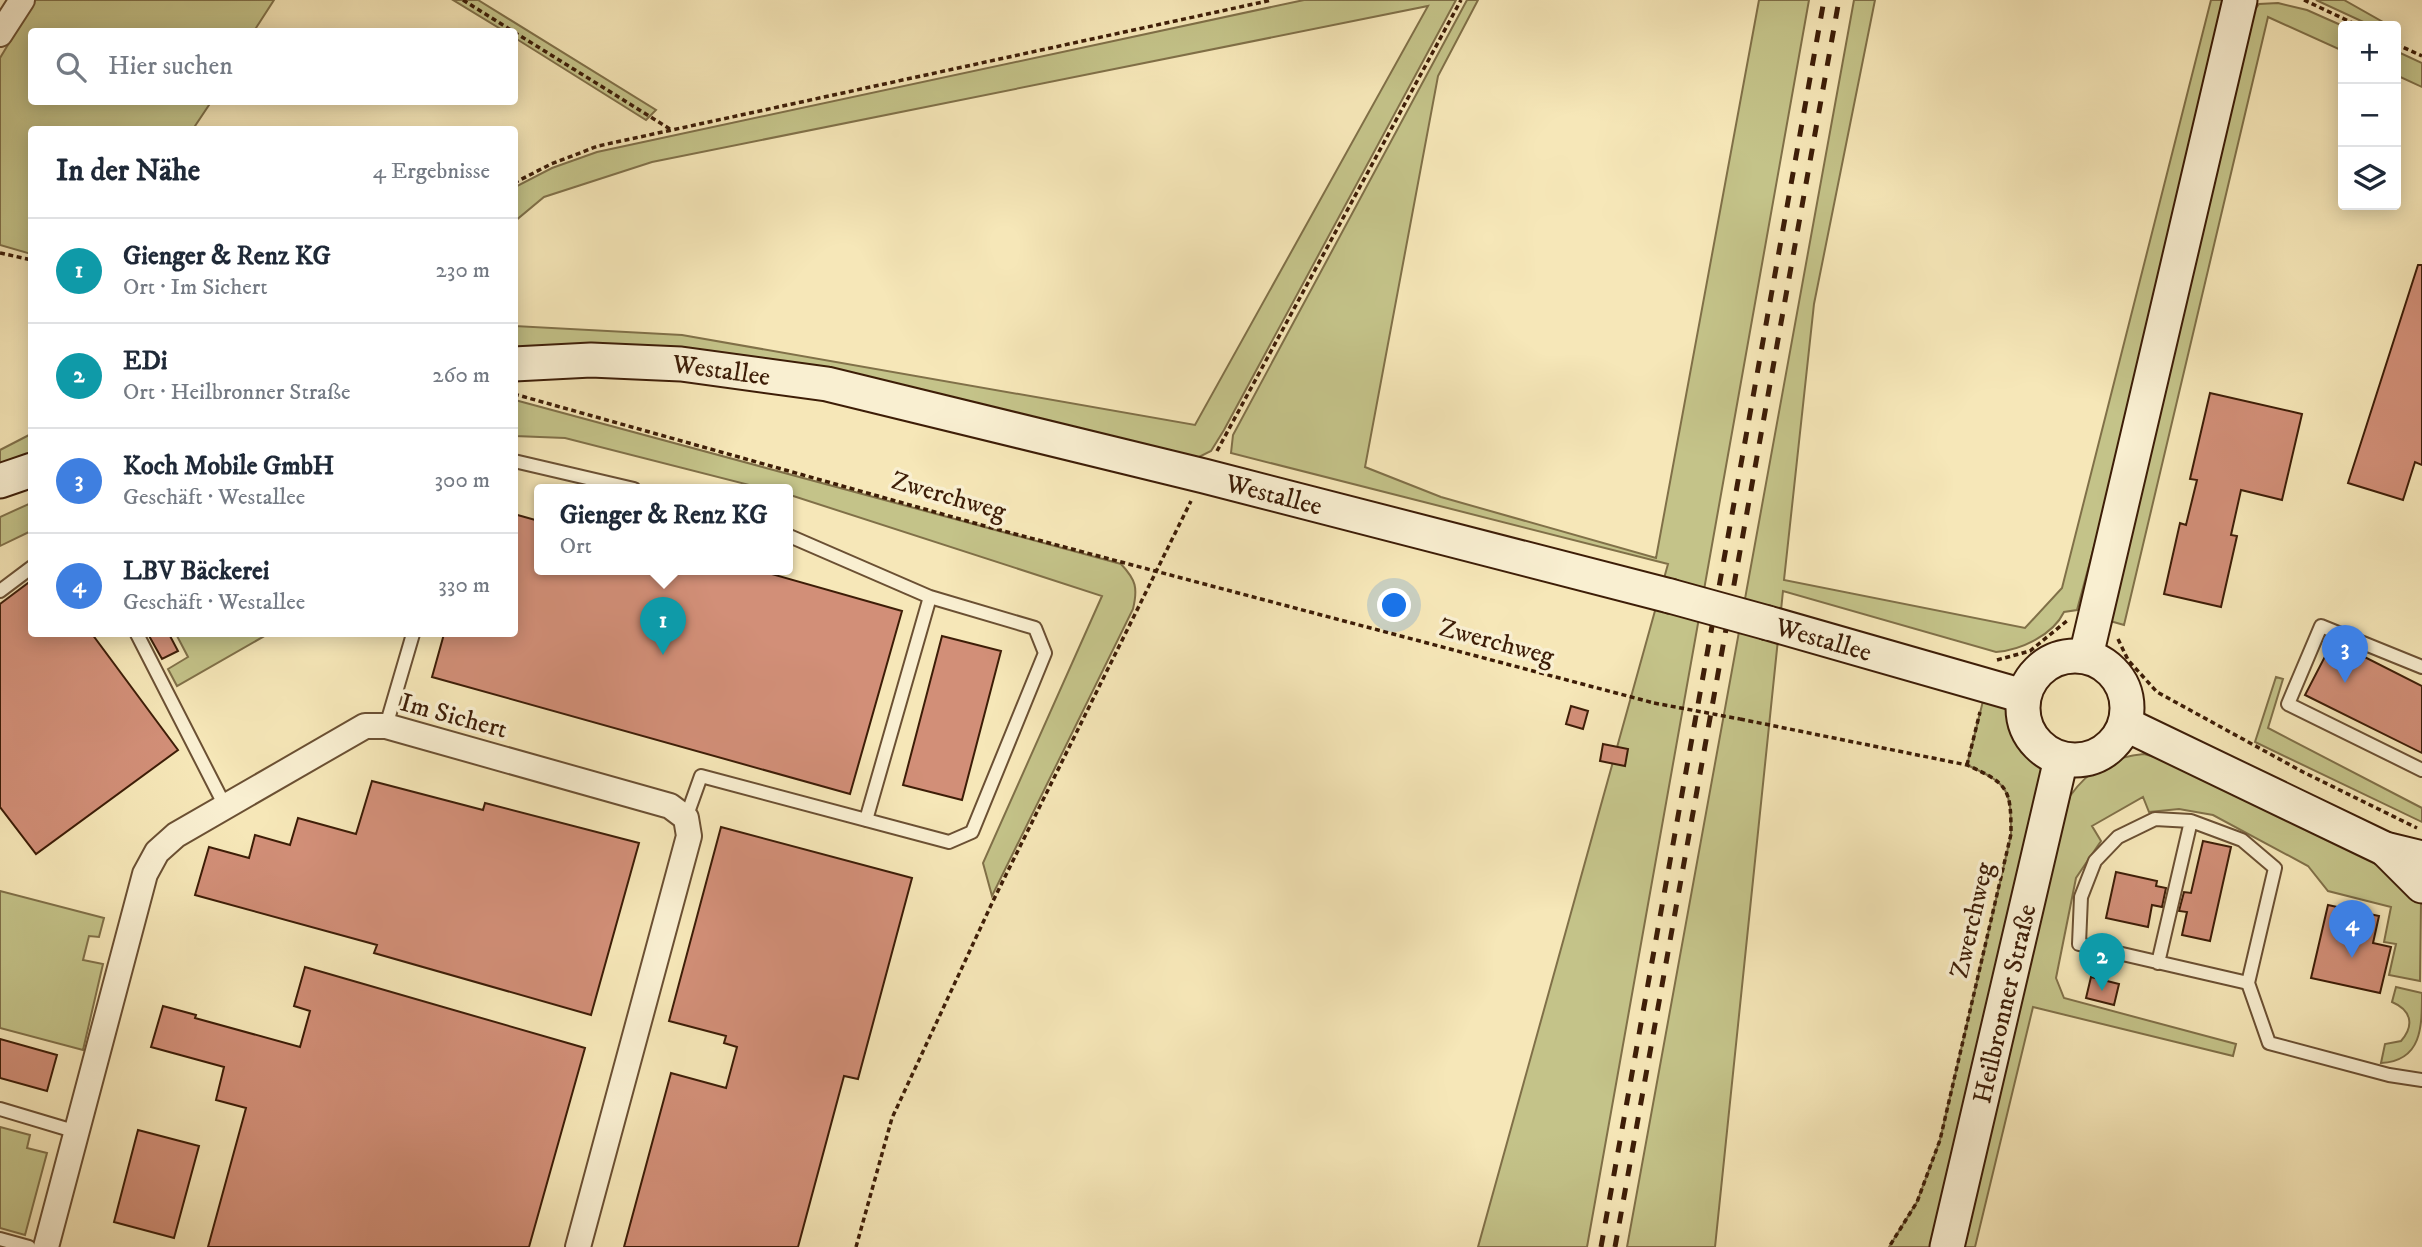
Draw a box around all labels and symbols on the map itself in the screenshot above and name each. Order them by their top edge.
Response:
street label: Westallee [669,348,772,394]
street label: Zwerchweg [887,464,1010,529]
street label: Westallee [1221,467,1326,524]
your location [1377,588,1411,622]
pin: 1 [640,597,686,655]
street label: Zwerchweg [1435,611,1558,674]
street label: Westallee [1771,611,1875,670]
pin: 3 [2322,625,2368,683]
street label: Im Sichert [396,686,511,747]
street label: Zwerchweg [1943,859,2002,981]
pin: 4 [2329,900,2375,958]
street label: Heilbronner Straße [1966,901,2045,1107]
pin: 2 [2079,933,2125,991]

